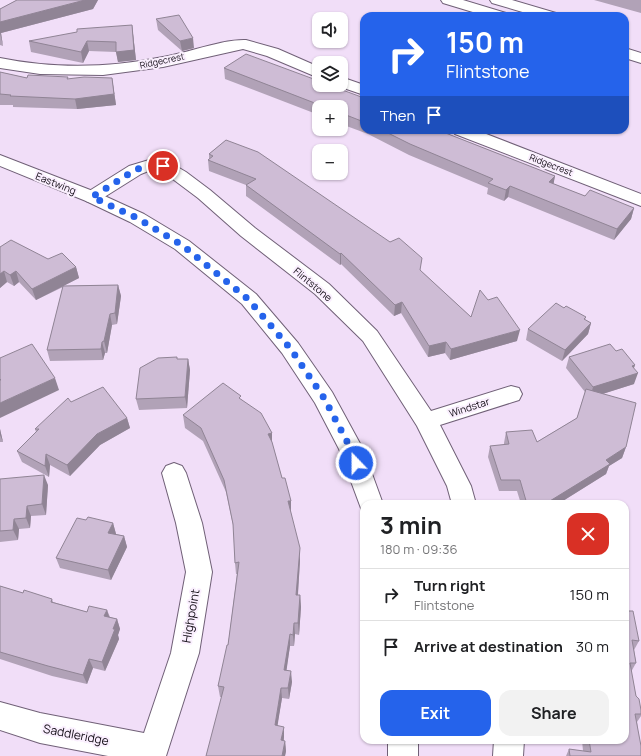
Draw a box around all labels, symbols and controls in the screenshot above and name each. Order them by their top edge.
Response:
map controls [312,12,348,180]
button: sound [312,12,348,48]
text: 150 m [446,23,524,61]
icon: right [380,28,432,80]
street label: Ridgecrest [138,49,186,72]
button: layers [312,56,348,92]
text: Flintstone [446,59,529,83]
button: + [312,100,348,136]
icon: arrive [423,104,445,126]
text: Then [380,105,415,126]
button: − [312,144,348,180]
pin [146,149,180,183]
street label: Ridgecrest [528,150,575,179]
icon: arrive [152,155,174,177]
street label: Eastwing [34,169,78,197]
street label: Flintstone [291,264,335,304]
street label: Windstar [447,394,491,420]
position arrow [335,442,377,484]
text: 3 min [380,508,442,541]
button: close [567,513,609,555]
text: 180 m · 09:36 [380,540,457,558]
text: Turn right [414,575,485,596]
icon: right [380,584,402,606]
text: 150 m [570,584,609,605]
street label: Highpoint [177,588,204,644]
text: Flintstone [414,596,474,614]
icon: arrive [380,636,402,658]
text: Arrive at destination [414,636,563,657]
text: 30 m [576,636,609,657]
button: Exit [380,690,491,736]
button: Share [499,690,609,736]
street label: Saddleridge [42,720,110,749]

